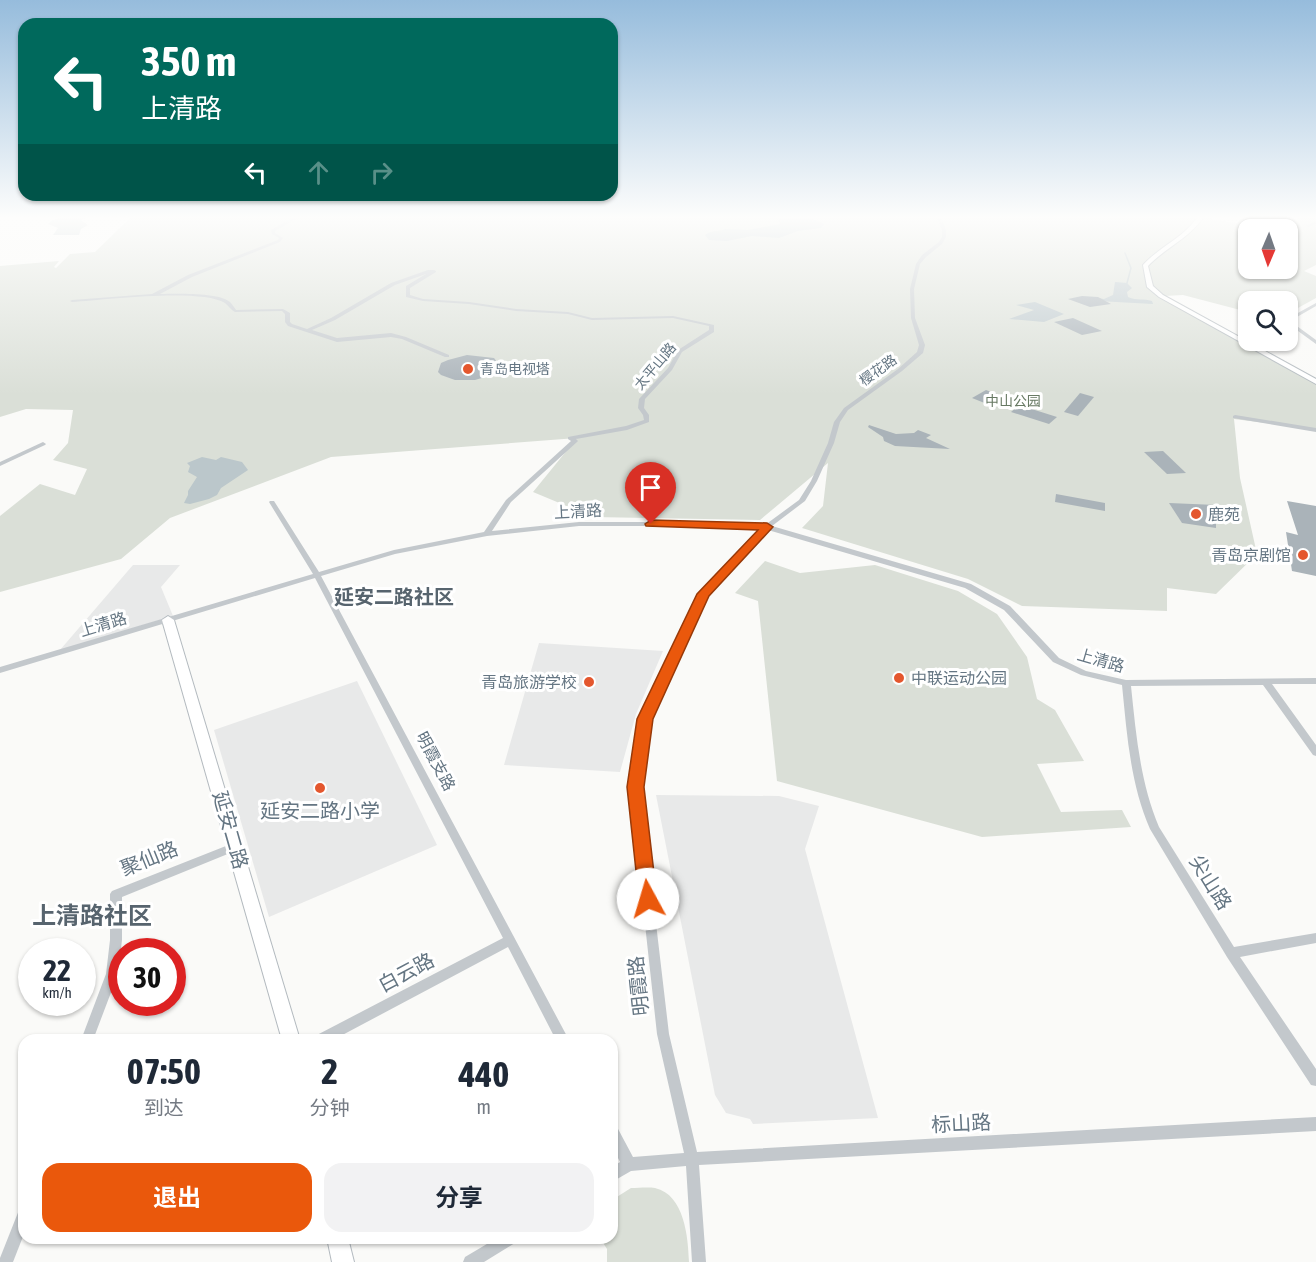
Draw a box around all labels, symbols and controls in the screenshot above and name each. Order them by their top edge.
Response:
text: 350 m [141,37,236,85]
icon: left [42,42,120,120]
text: 上清路 [141,93,222,124]
icon: left [239,156,272,189]
icon: ahead [302,156,335,189]
icon: right [365,156,398,189]
north arrow [1238,219,1298,279]
map controls [1238,219,1298,351]
button: search [1238,291,1298,351]
street label: 太平山路 [631,339,679,393]
street label: 樱花路 [856,351,900,389]
place label: 青岛电视塔 [480,361,550,377]
marker: 青岛电视塔 [461,362,475,376]
park label: 中山公园 [985,393,1041,409]
pin [625,462,676,524]
icon: arrive [634,471,667,504]
street label: 上清路 [554,501,602,521]
place label: 鹿苑 [1208,505,1240,523]
marker: 鹿苑 [1189,507,1203,521]
place label: 青岛京剧馆 [1211,546,1291,564]
marker: 青岛京剧馆 [1296,548,1310,562]
district label: 延安二路社区 [334,585,454,608]
street label: 上清路 [77,608,129,640]
street label: 上清路 [1075,645,1127,675]
place label: 中联运动公园 [911,669,1007,687]
marker: 中联运动公园 [892,671,906,685]
place label: 青岛旅游学校 [481,673,577,691]
marker: 青岛旅游学校 [582,675,596,689]
street label: 明霞支路 [413,729,459,793]
marker: 延安二路小学 [313,781,327,795]
street label: 延安二路 [209,788,253,872]
place label: 延安二路小学 [260,799,380,822]
street label: 聚仙路 [117,836,181,880]
street label: 尖山路 [1185,850,1237,914]
position arrow [616,867,680,931]
district label: 上清路社区 [32,902,152,929]
speed limit sign: 30 [108,938,186,1016]
street label: 白云路 [374,948,438,996]
text: 22 [43,953,71,987]
street label: 明霞路 [623,955,653,1017]
text: km/h [42,984,72,1001]
text: 07:50 [127,1050,201,1092]
text: 2 [321,1050,338,1092]
text: 440 [458,1053,509,1095]
text: m [477,1095,491,1118]
text: 到达 [144,1096,184,1119]
text: 分钟 [310,1096,350,1119]
street label: 标山路 [930,1110,992,1136]
button: 退出 [42,1163,312,1232]
button: 分享 [324,1163,594,1232]

